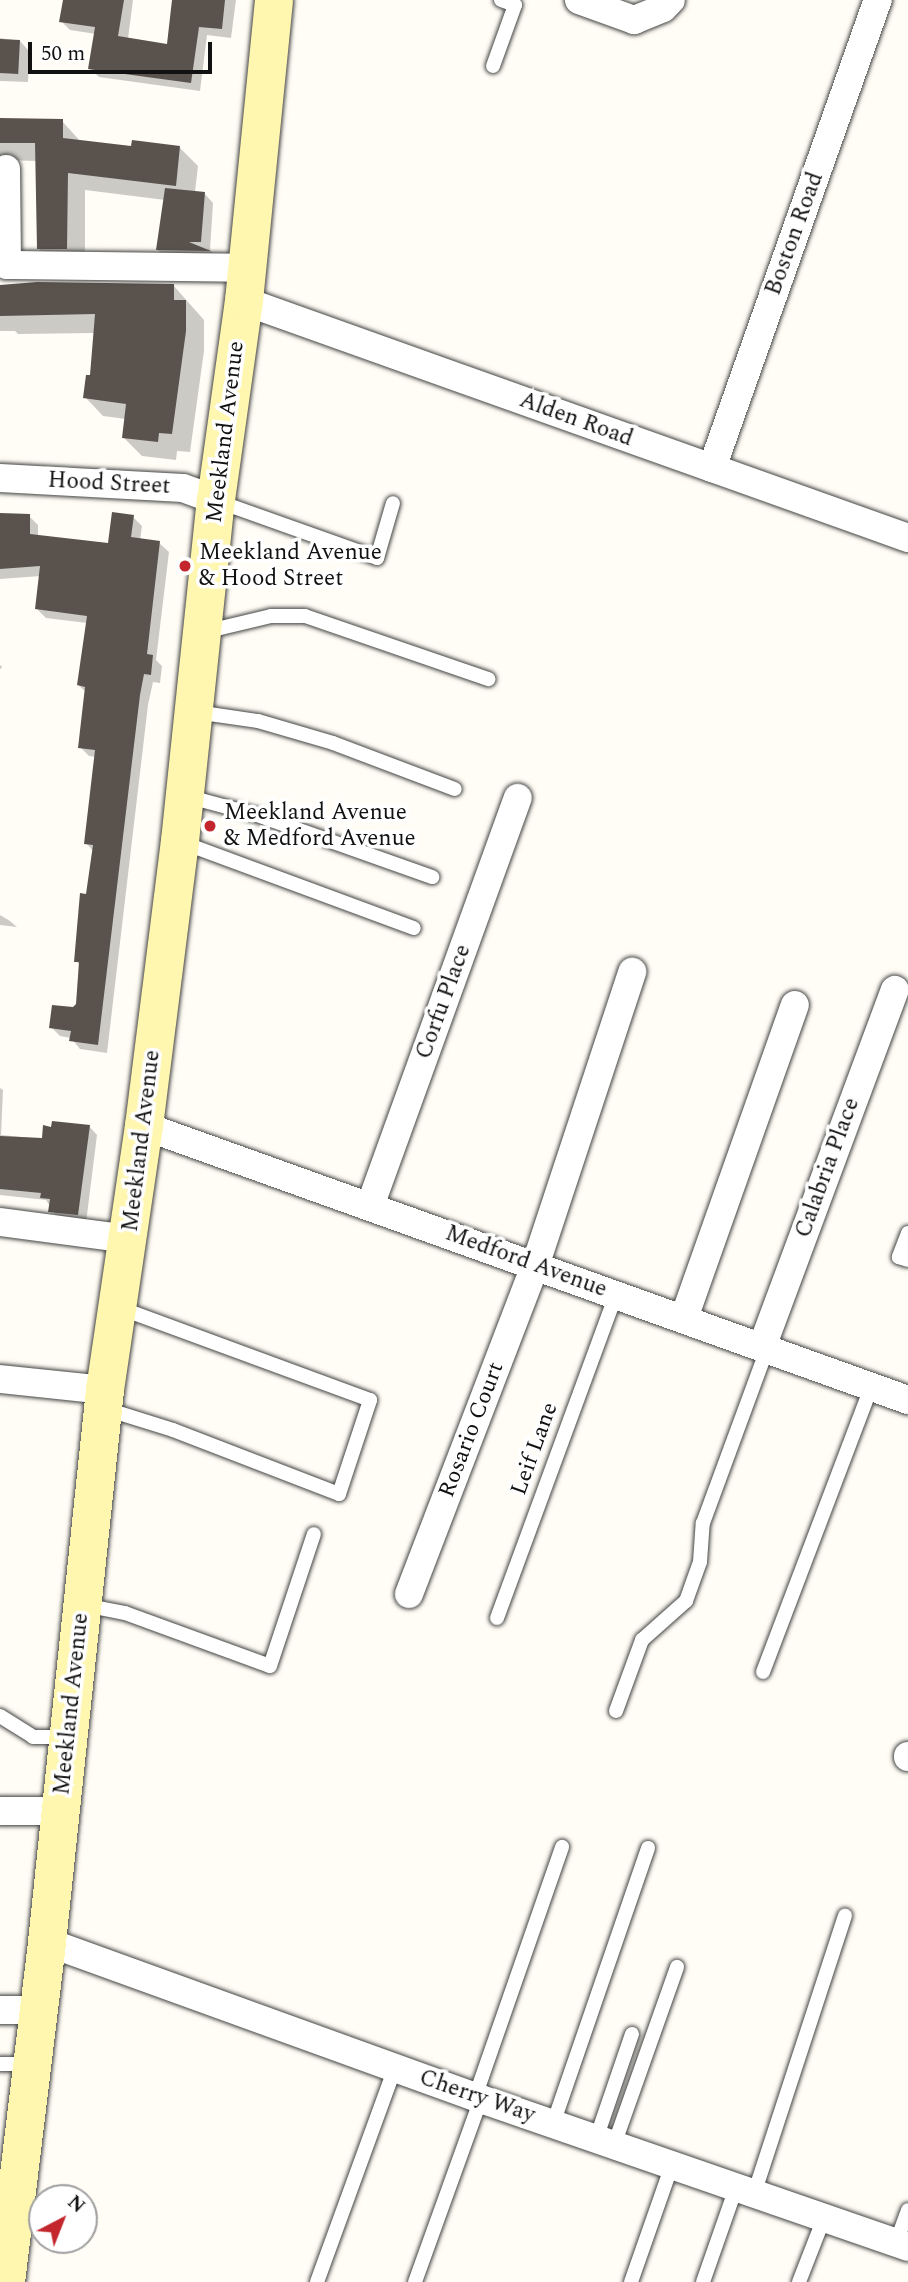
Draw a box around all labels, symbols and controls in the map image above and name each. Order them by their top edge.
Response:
scale bar [32,28,215,72]
text: 50 m [41,38,85,70]
street label: Boston Road [760,169,830,299]
street label: Meekland Avenue [201,340,251,524]
street label: Alden Road [515,387,637,453]
street label: Hood Street [47,467,171,501]
place label: Meekland Avenue & Hood Street [199,539,382,593]
marker: Meekland Avenue & Hood Street [177,558,193,574]
place label: Meekland Avenue & Medford Avenue [224,799,416,853]
marker: Meekland Avenue & Medford Avenue [202,818,218,834]
street label: Corfu Place [411,941,477,1063]
street label: Meekland Avenue [117,1049,167,1233]
street label: Calabria Place [790,1094,866,1242]
street label: Medford Avenue [441,1220,611,1304]
street label: Rosario Court [434,1358,510,1502]
street label: Leif Lane [505,1399,565,1499]
street label: Meekland Avenue [49,1612,95,1796]
street label: Cherry Way [416,2064,538,2130]
north arrow [28,2184,98,2254]
text: N [61,2189,92,2220]

